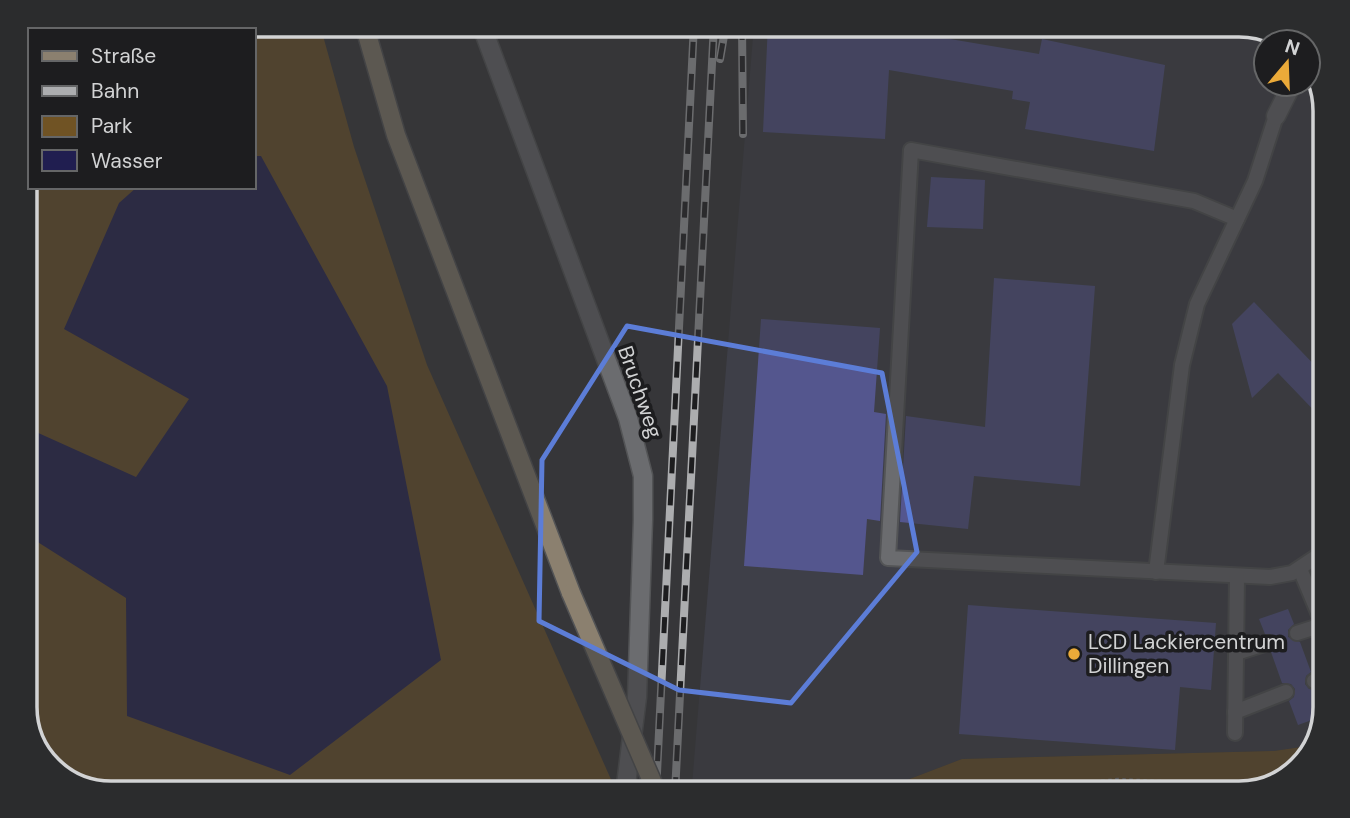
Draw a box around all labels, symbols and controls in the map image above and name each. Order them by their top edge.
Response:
legend [28,28,256,189]
north arrow [1252,28,1322,98]
text: N [1282,33,1303,61]
text: Straße [91,42,156,70]
text: Bahn [91,77,139,105]
text: Park [91,112,133,140]
text: Wasser [91,147,163,175]
street label: Bruchweg [611,342,669,442]
place label: LCD Lackiercentrum Dillingen [1088,628,1285,680]
marker: LCD Lackiercentrum Dillingen [1066,646,1082,662]

